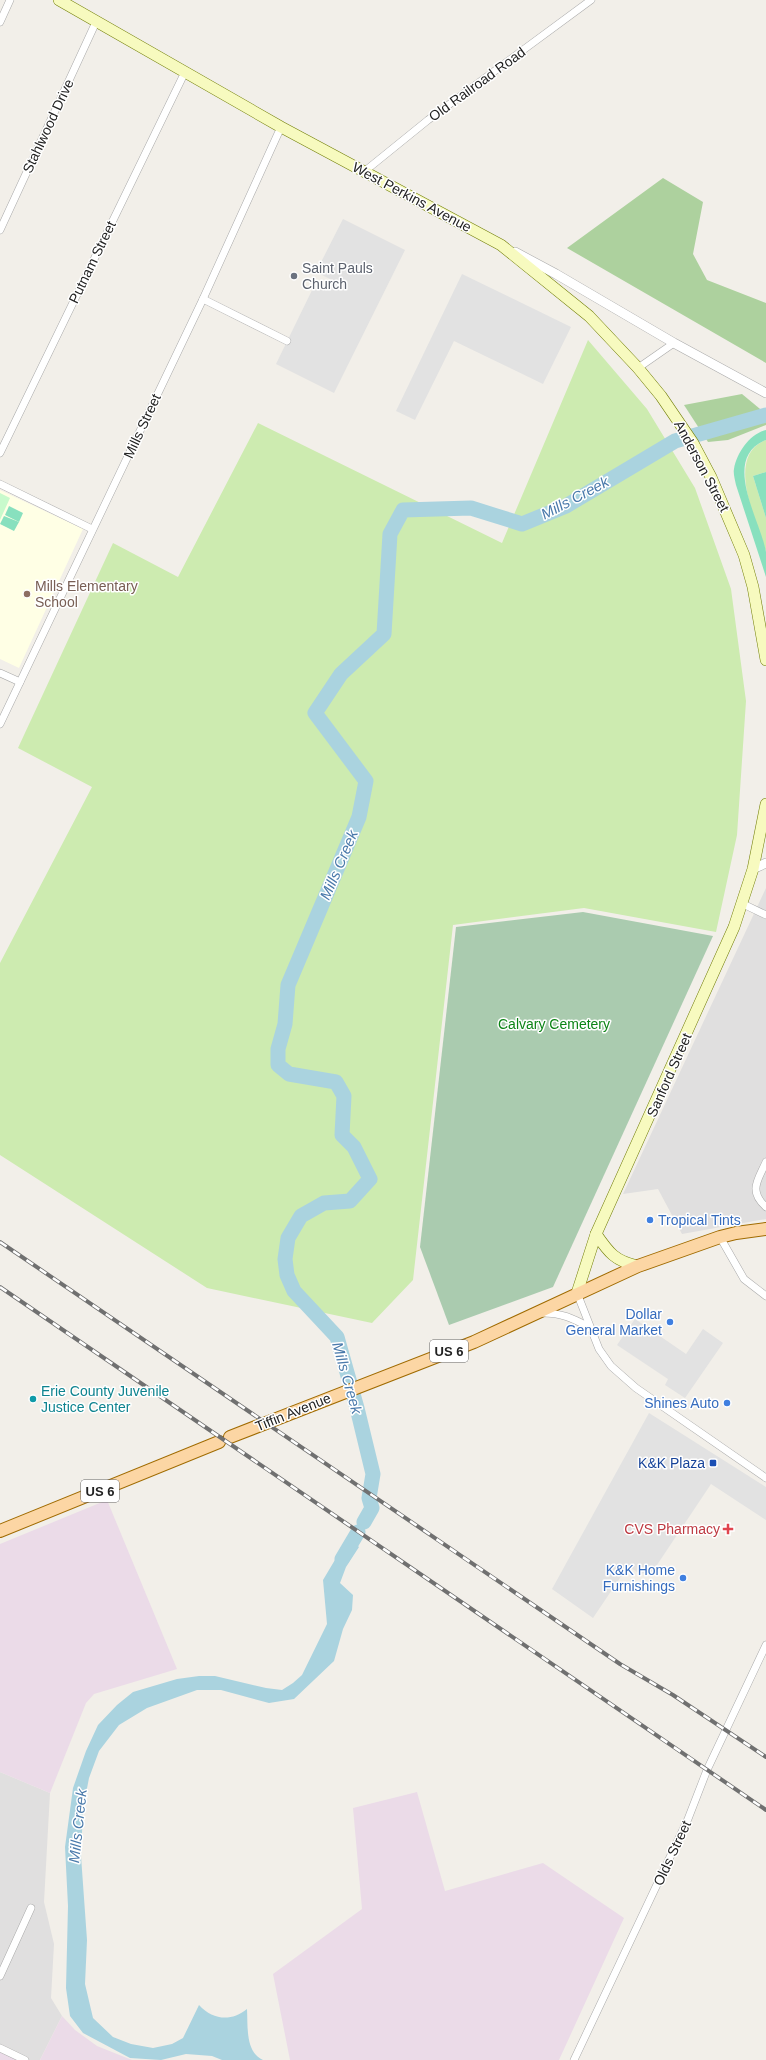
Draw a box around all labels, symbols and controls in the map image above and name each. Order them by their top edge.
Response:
street label: Old Railroad Road [426,44,528,124]
street label: Stahlwood Drive [19,76,77,176]
street label: West Perkins Avenue [350,159,474,235]
street label: Putnam Street [65,218,119,306]
place label: Saint Pauls Church [302,260,373,292]
marker: Saint Pauls Church [289,271,299,281]
street label: Mills Street [120,391,164,461]
street label: Anderson Street [671,418,733,515]
water label: Mills Creek [538,472,613,522]
place label: Mills Elementary School [35,578,138,610]
marker: Mills Elementary School [22,589,32,599]
water label: Mills Creek [316,826,361,902]
park label: Calvary Cemetery [498,1016,610,1032]
street label: Sanford Street [643,1030,695,1119]
place label: Tropical Tints [658,1212,741,1228]
marker: Tropical Tints [645,1215,655,1225]
place label: Dollar General Market [566,1306,662,1338]
marker: Dollar General Market [665,1317,675,1327]
water label: Mills Creek [329,1340,366,1417]
road number: US 6 [430,1340,468,1362]
place label: Erie County Juvenile Justice Center [41,1383,170,1415]
street label: Tiffin Avenue [253,1390,333,1434]
marker: Erie County Juvenile Justice Center [28,1394,38,1404]
place label: Shines Auto [644,1395,719,1411]
marker: Shines Auto [722,1398,732,1408]
place label: K&K Plaza [638,1455,705,1471]
marker: K&K Plaza [708,1458,718,1468]
road number: US 6 [81,1480,119,1502]
place label: CVS Pharmacy [624,1521,720,1537]
marker: CVS Pharmacy [723,1524,733,1534]
place label: K&K Home Furnishings [603,1562,675,1594]
marker: K&K Home Furnishings [678,1573,688,1583]
water label: Mills Creek [65,1787,90,1864]
street label: Olds Street [650,1818,694,1888]

